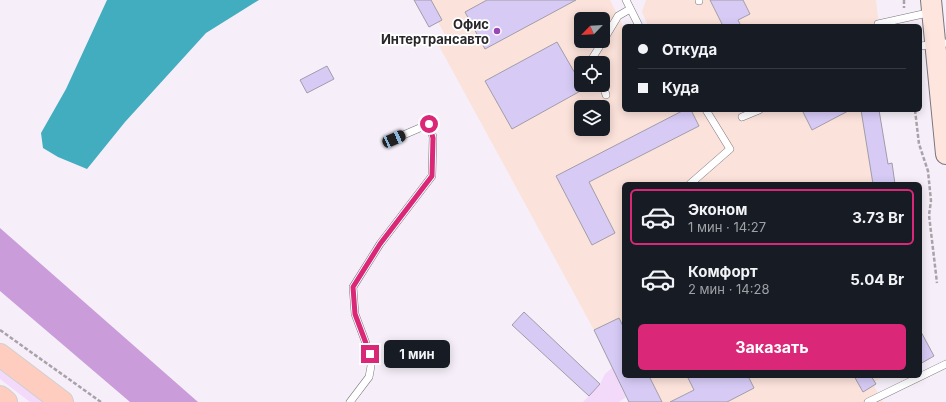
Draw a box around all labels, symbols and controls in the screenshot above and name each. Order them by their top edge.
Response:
north arrow [574,12,610,48]
map controls [574,12,610,136]
place label: Офис Интертрансавто [381,16,489,47]
marker: Офис Интертрансавто [492,26,502,36]
text: Откуда [662,40,717,59]
button: locate [574,56,610,92]
text: Куда [662,78,699,97]
button: layers [574,100,610,136]
route start [420,115,438,133]
car [381,129,407,149]
icon: car [640,199,676,235]
text: Эконом [688,200,747,219]
text: 3.73 Br [852,208,904,227]
text: 1 мин · 14:27 [688,219,766,235]
icon: car [640,261,676,297]
text: Комфорт [688,262,758,281]
text: 5.04 Br [850,270,904,289]
text: 2 мин · 14:28 [688,281,769,297]
button: Заказать [638,324,906,370]
callout: 1 мин [384,340,450,368]
route end [361,345,379,363]
text: 1 мин [399,346,435,362]

